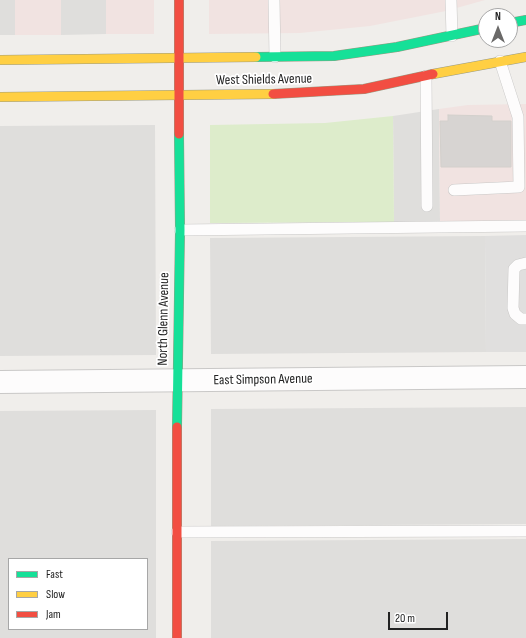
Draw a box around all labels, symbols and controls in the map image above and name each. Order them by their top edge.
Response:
north arrow [478,8,518,48]
text: N [495,10,501,23]
street label: West Shields Avenue [216,71,312,89]
street label: North Glenn Avenue [155,272,173,366]
street label: East Simpson Avenue [213,371,313,389]
legend [8,558,148,630]
text: Fast [46,567,63,582]
text: Slow [46,587,65,602]
scale bar [390,604,450,630]
text: Jam [46,607,61,622]
text: 20 m [395,611,415,626]

